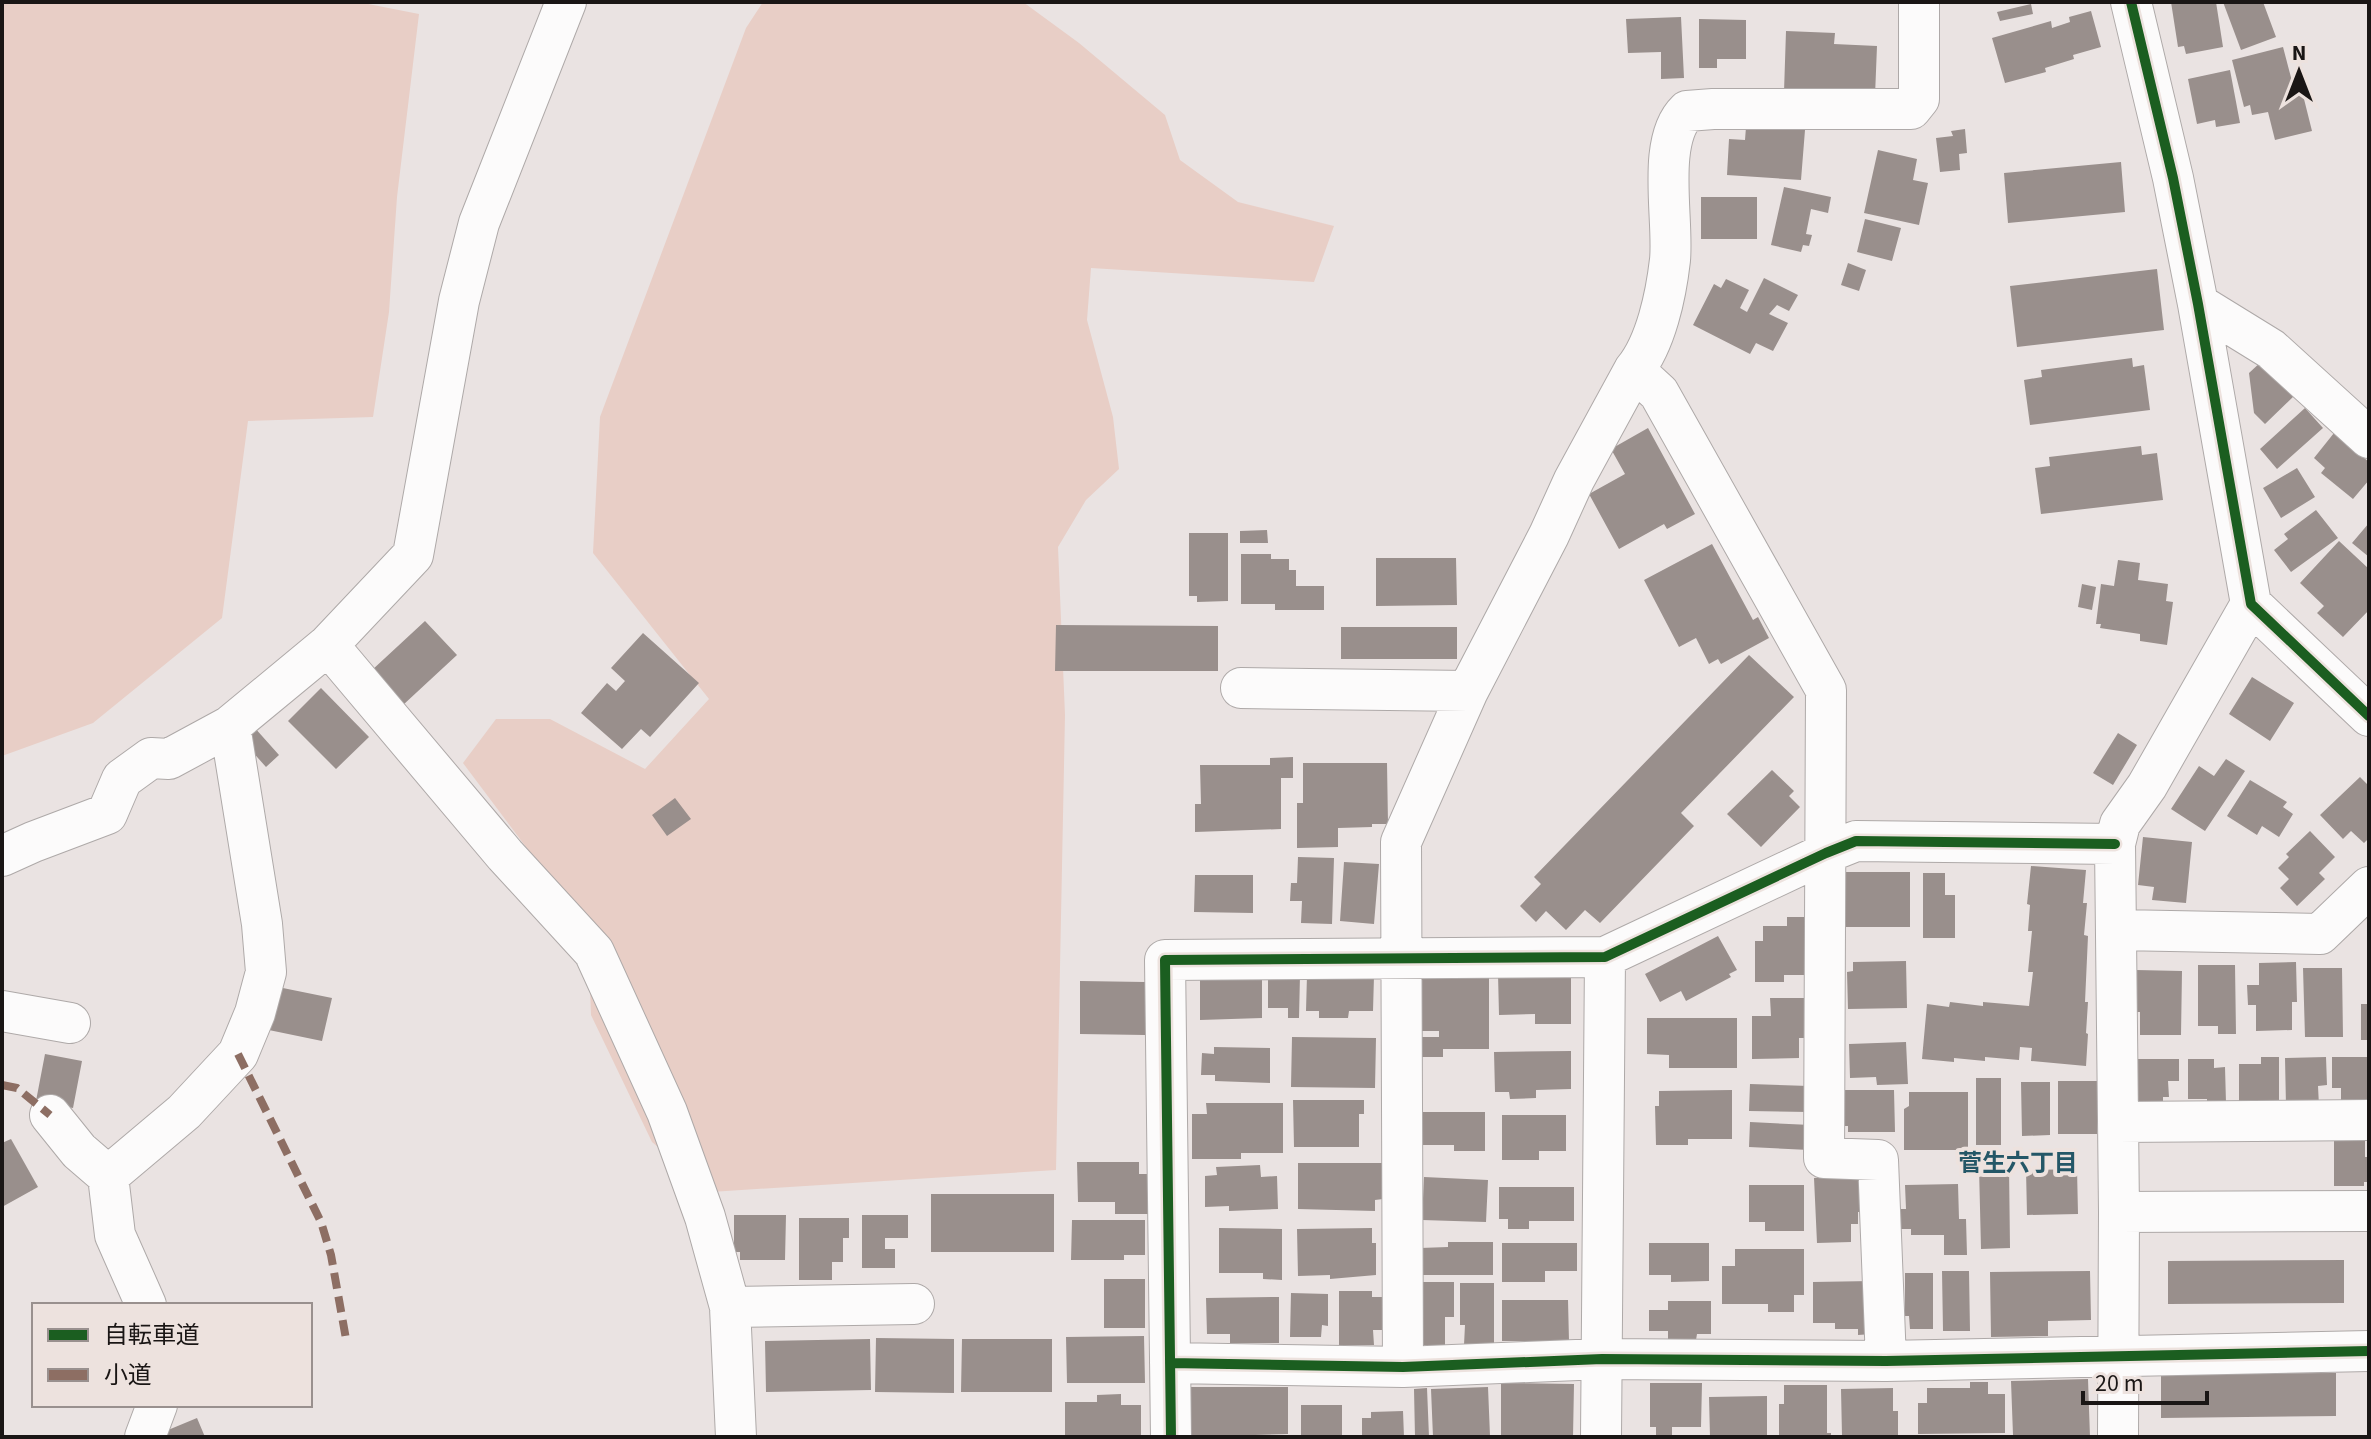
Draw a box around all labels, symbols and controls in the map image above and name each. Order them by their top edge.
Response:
north arrow [2259,32,2339,112]
text: N [2292,37,2306,69]
district label: 菅生六丁目 [1958,1146,2078,1181]
legend [32,1303,312,1407]
text: 自転車道 [104,1318,200,1353]
scale bar [2083,1355,2207,1405]
text: 小道 [104,1358,152,1393]
text: 20 m [2095,1366,2144,1401]

